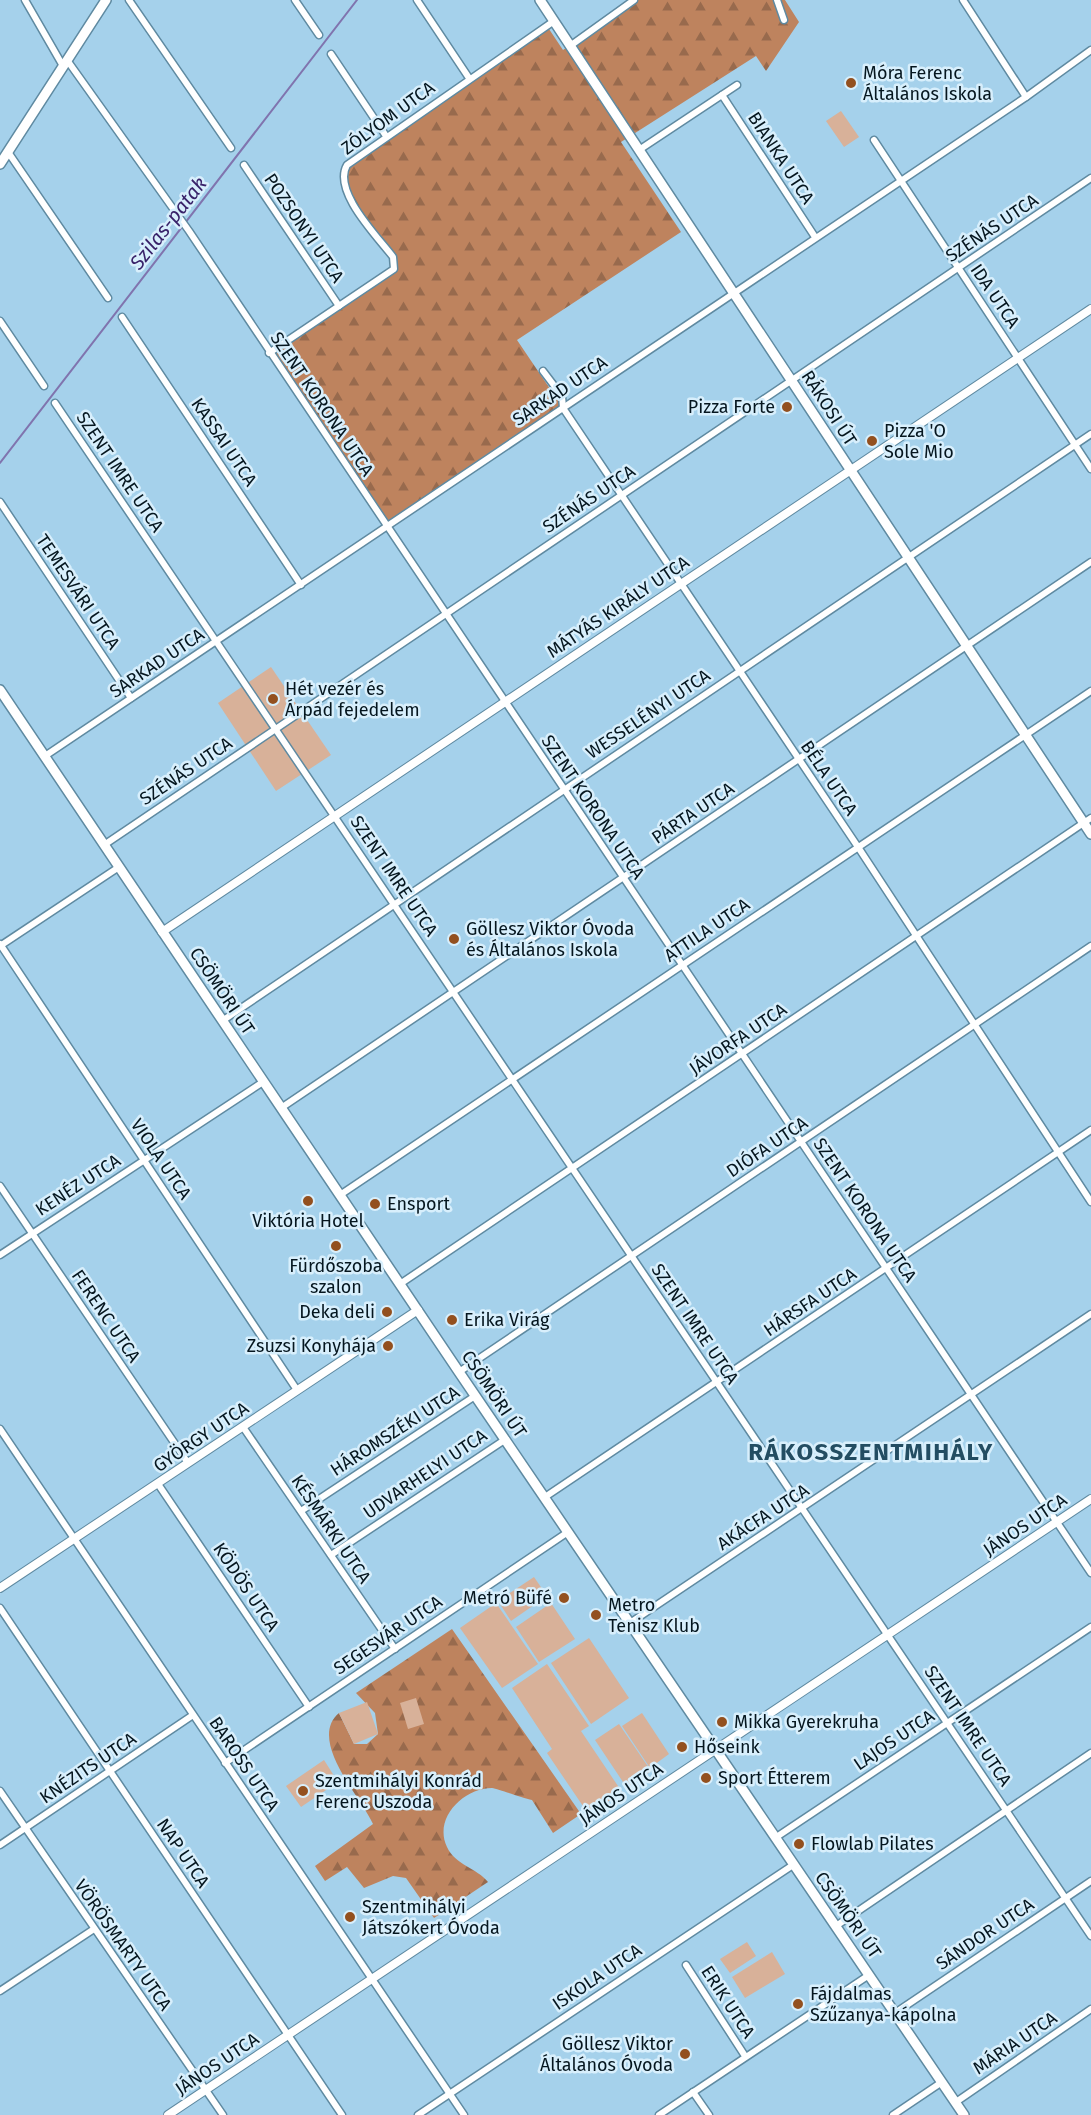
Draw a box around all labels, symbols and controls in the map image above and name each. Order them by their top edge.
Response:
place label: Móra Ferenc Általános Iskola [863,62,992,105]
street label: ZÓLYOM UTCA [337,76,440,159]
marker: Móra Ferenc Általános Iskola [844,76,858,90]
street label: BIANKA UTCA [743,108,819,209]
street label: POZSONYI UTCA [259,169,349,287]
water label: Szilas-patak [124,172,212,275]
street label: SZÉNÁS UTCA [941,188,1043,267]
street label: IDA UTCA [966,260,1025,333]
street label: SZENT KORONA UTCA [266,328,379,481]
street label: SARKAD UTCA [509,351,612,431]
street label: RÁKOSI ÚT [797,366,863,450]
street label: KASSAI UTCA [186,394,262,491]
place label: Pizza Forte [688,396,775,418]
marker: Pizza Forte [780,400,794,414]
street label: SZENT IMRE UTCA [72,408,169,537]
place label: Pizza 'O Sole Mio [884,420,954,463]
marker: Pizza 'O Sole Mio [865,434,879,448]
street label: SZÉNÁS UTCA [538,459,640,538]
street label: TEMESVÁRI UTCA [31,530,126,654]
street label: MÁTYÁS KIRÁLY UTCA [542,550,694,663]
street label: SARKAD UTCA [106,623,209,703]
street label: WESSELÉNYI UTCA [581,663,715,764]
place label: Hét vezér és Árpád fejedelem [285,678,420,721]
marker: Hét vezér és Árpád fejedelem [266,692,280,706]
street label: SZÉNÁS UTCA [135,731,237,810]
street label: SZENT KORONA UTCA [537,731,650,884]
street label: BÉLA UTCA [796,736,863,820]
street label: PÁRTA UTCA [647,776,739,849]
street label: SZENT IMRE UTCA [346,812,443,941]
street label: ATTILA UTCA [660,893,754,967]
place label: Göllesz Viktor Óvoda és Általános Iskola [466,918,634,961]
marker: Göllesz Viktor Óvoda és Általános Iskola [447,932,461,946]
street label: CSÖMÖRI ÚT [185,943,260,1039]
street label: JÁVORFA UTCA [685,997,791,1080]
street label: DIÓFA UTCA [722,1111,812,1182]
street label: VIOLA UTCA [126,1114,196,1204]
street label: SZENT KORONA UTCA [809,1134,922,1287]
street label: KENÉZ UTCA [31,1148,125,1221]
place label: Ensport [387,1193,451,1215]
marker: Viktória Hotel [301,1194,315,1208]
marker: Ensport [368,1197,382,1211]
place label: Viktória Hotel [252,1210,364,1232]
marker: Fürdőszoba szalon [329,1239,343,1253]
place label: Fürdőszoba szalon [289,1255,383,1298]
street label: SZENT IMRE UTCA [647,1260,744,1389]
street label: HÁRSFA UTCA [759,1262,861,1341]
street label: FERENC UTCA [67,1265,145,1367]
place label: Deka deli [299,1301,375,1323]
marker: Deka deli [380,1305,394,1319]
place label: Erika Virág [464,1309,550,1331]
marker: Erika Virág [445,1313,459,1327]
place label: Zsuzsi Konyhája [247,1335,376,1357]
marker: Zsuzsi Konyhája [381,1339,395,1353]
street label: CSÖMÖRI ÚT [457,1346,532,1442]
street label: HÁROMSZÉKI UTCA [326,1380,464,1481]
street label: GYÖRGY UTCA [149,1397,253,1477]
street label: UDVARHELYI UTCA [359,1424,492,1524]
district label: RÁKOSSZENTMIHÁLY [748,1437,994,1466]
street label: KÉSMÁRKI UTCA [286,1470,377,1588]
street label: AKÁCFA UTCA [712,1478,814,1555]
street label: JÁNOS UTCA [978,1488,1072,1561]
street label: KÖDÖS UTCA [208,1538,284,1636]
place label: Metró Büfé [463,1587,552,1609]
street label: SEGESVÁR UTCA [329,1589,447,1679]
marker: Metró Büfé [557,1591,571,1605]
place label: Metro Tenisz Klub [608,1594,700,1637]
marker: Metro Tenisz Klub [589,1608,603,1622]
street label: SZENT IMRE UTCA [920,1662,1017,1791]
street label: LAJOS UTCA [849,1705,939,1775]
place label: Mikka Gyerekruha [734,1711,879,1733]
street label: BAROSS UTCA [204,1712,284,1816]
marker: Mikka Gyerekruha [715,1715,729,1729]
street label: KNÉZITS UTCA [35,1726,141,1808]
place label: Hőseink [694,1736,761,1758]
marker: Hőseink [675,1740,689,1754]
street label: JÁNOS UTCA [574,1757,668,1830]
place label: Sport Étterem [718,1766,831,1789]
place label: Szentmihályi Konrád Ferenc Uszoda [315,1770,482,1813]
marker: Sport Étterem [699,1771,713,1785]
marker: Szentmihályi Konrád Ferenc Uszoda [296,1784,310,1798]
street label: NAP UTCA [152,1814,215,1892]
place label: Flowlab Pilates [811,1833,934,1855]
marker: Flowlab Pilates [792,1837,806,1851]
street label: CSÖMÖRI ÚT [810,1867,887,1963]
street label: VÖRÖSMARTY UTCA [70,1875,177,2015]
street label: SÁNDOR UTCA [931,1892,1039,1975]
place label: Szentmihályi Játszókert Óvoda [362,1896,500,1939]
marker: Szentmihályi Játszókert Óvoda [343,1910,357,1924]
street label: ISKOLA UTCA [548,1939,646,2015]
street label: ERIK UTCA [696,1962,760,2043]
place label: Fájdalmas Szűzanya-kápolna [810,1983,957,2026]
marker: Fájdalmas Szűzanya-kápolna [791,1997,805,2011]
street label: MÁRIA UTCA [968,2006,1062,2079]
street label: JÁNOS UTCA [170,2027,264,2100]
place label: Göllesz Viktor Általános Óvoda [540,2033,673,2076]
marker: Göllesz Viktor Általános Óvoda [678,2047,692,2061]

